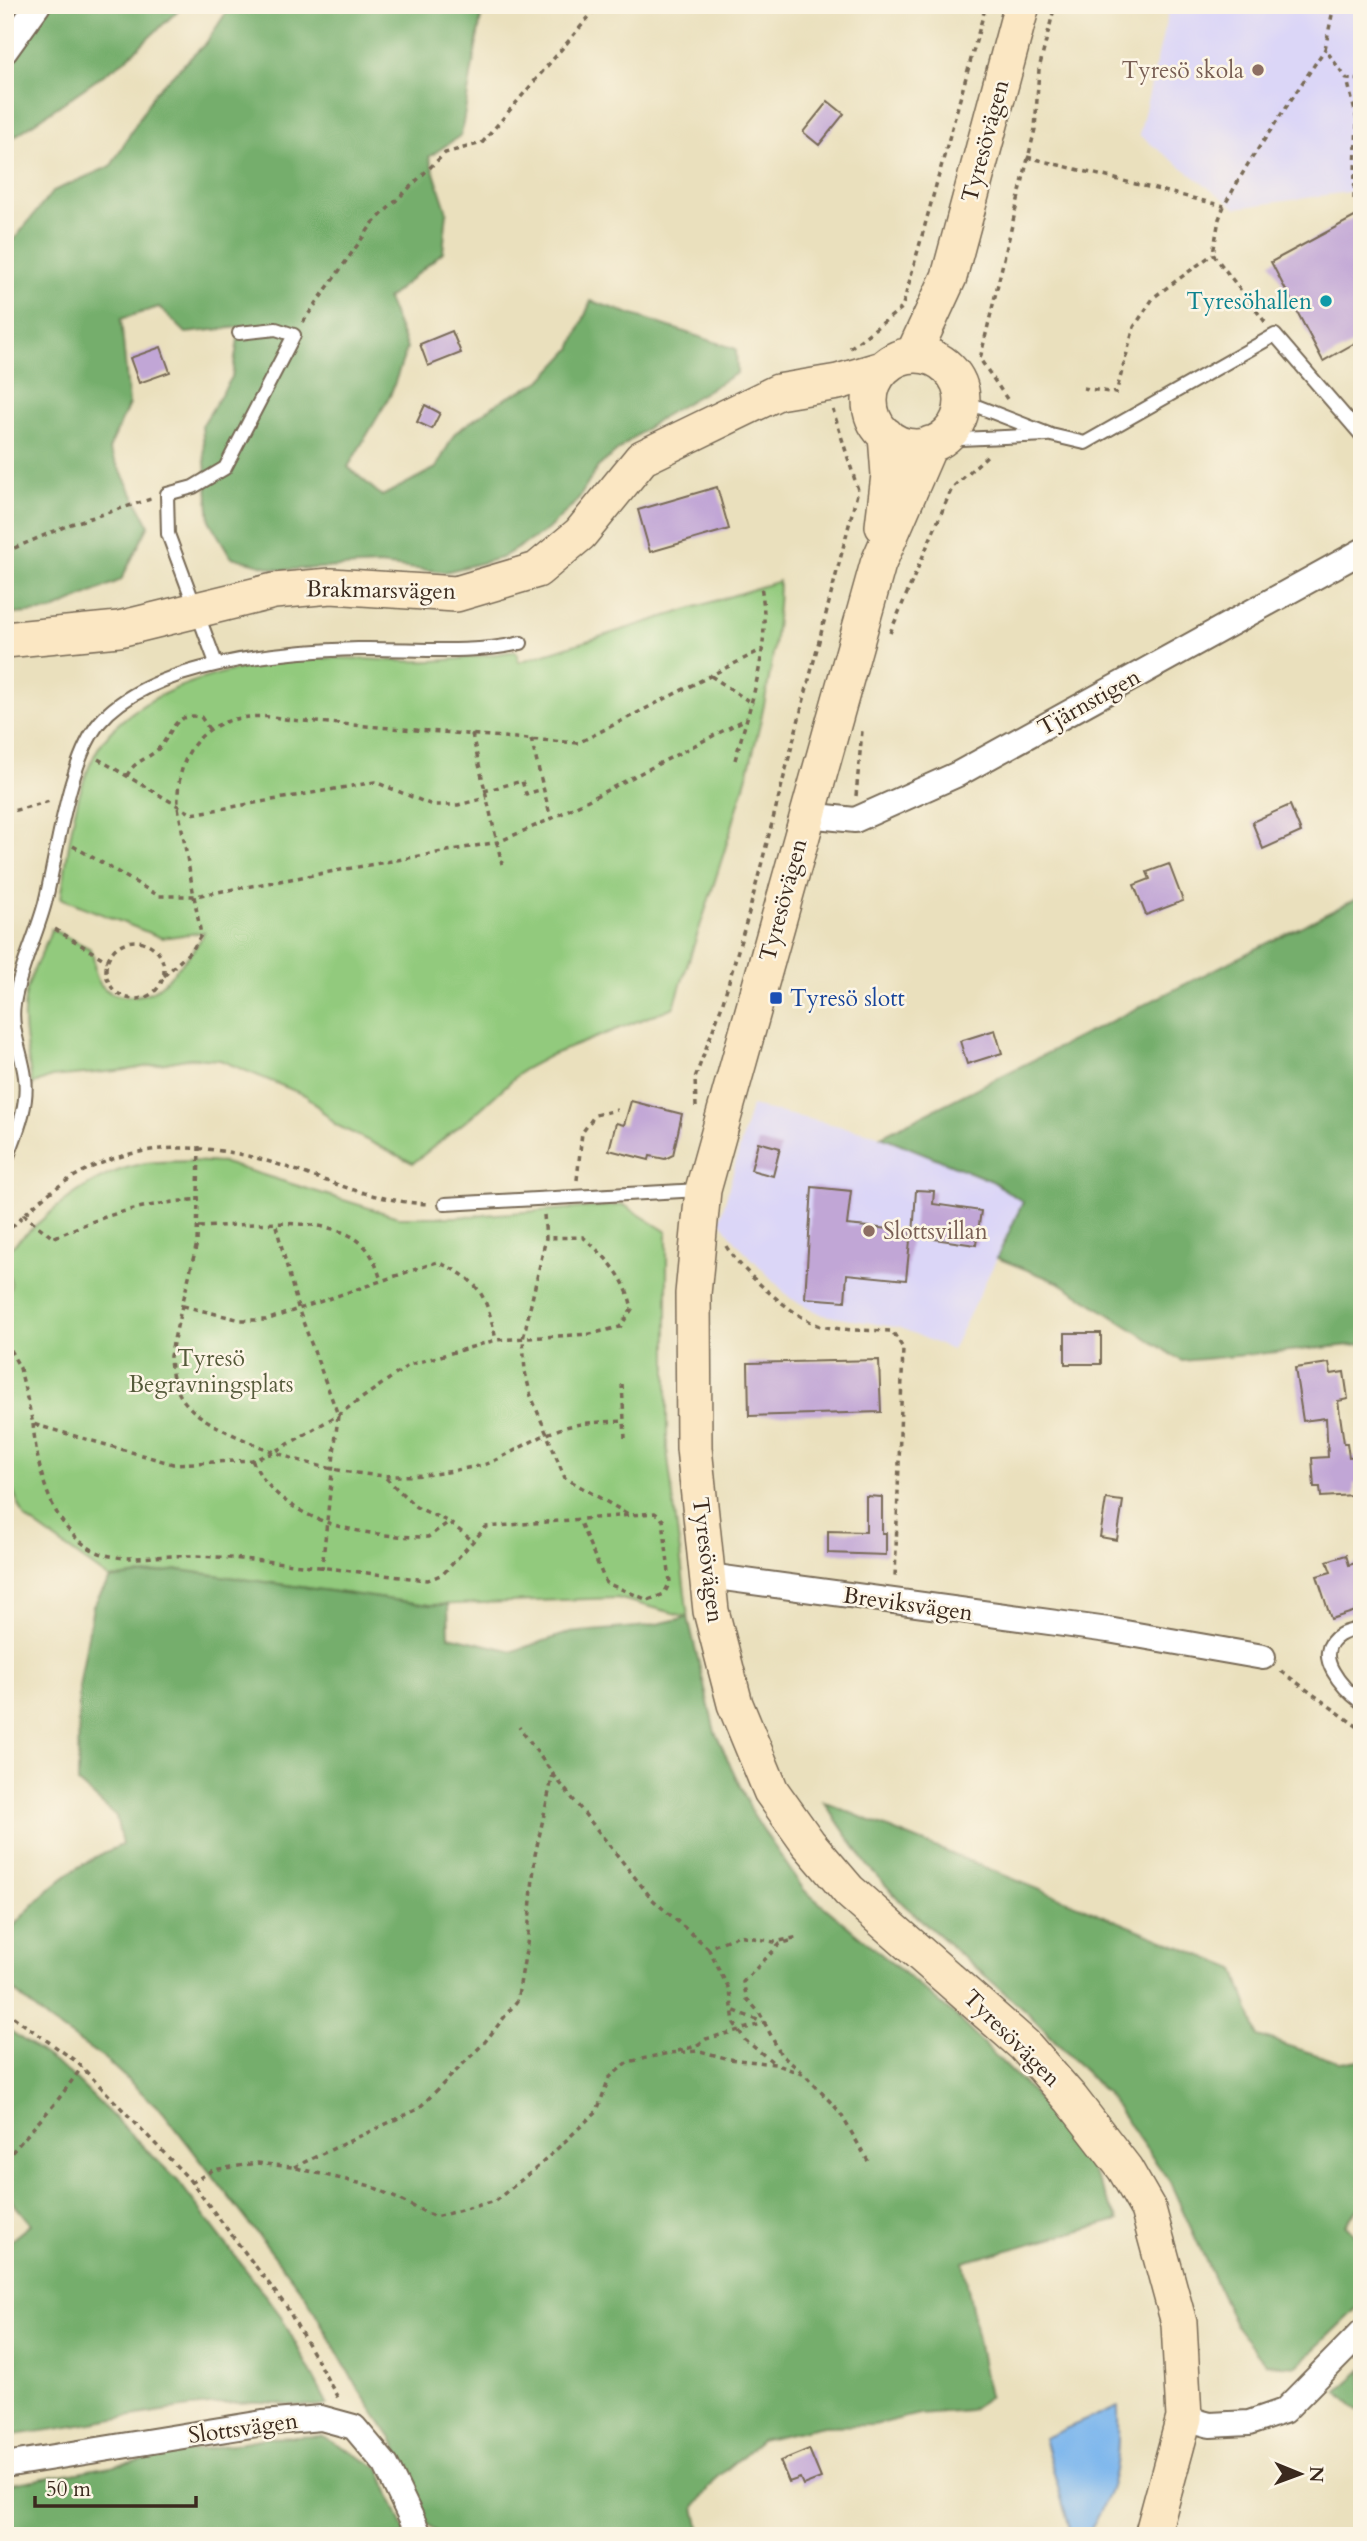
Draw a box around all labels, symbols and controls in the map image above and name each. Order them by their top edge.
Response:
place label: Tyresö skola [1122,55,1244,86]
marker: Tyresö skola [1250,62,1266,78]
street label: Tyresövägen [954,76,1016,206]
place label: Tyresöhallen [1186,286,1312,317]
marker: Tyresöhallen [1318,293,1334,309]
street label: Brakmarsvägen [306,573,456,607]
street label: Tjärnstigen [1032,661,1146,743]
street label: Tyresövägen [752,835,814,965]
place label: Tyresö slott [790,983,905,1014]
marker: Tyresö slott [768,990,784,1006]
place label: Slottsvillan [883,1216,988,1247]
marker: Slottsvillan [861,1223,877,1239]
park label: Tyresö Begravningsplats [128,1343,294,1400]
street label: Tyresövägen [685,1496,731,1624]
street label: Breviksvägen [841,1580,975,1628]
street label: Tyresövägen [956,1982,1068,2094]
street label: Slottsvägen [186,2405,300,2451]
north arrow [1266,2440,1336,2510]
scale bar [35,2464,196,2508]
text: N [1303,2466,1329,2483]
text: 50 m [46,2475,91,2504]

